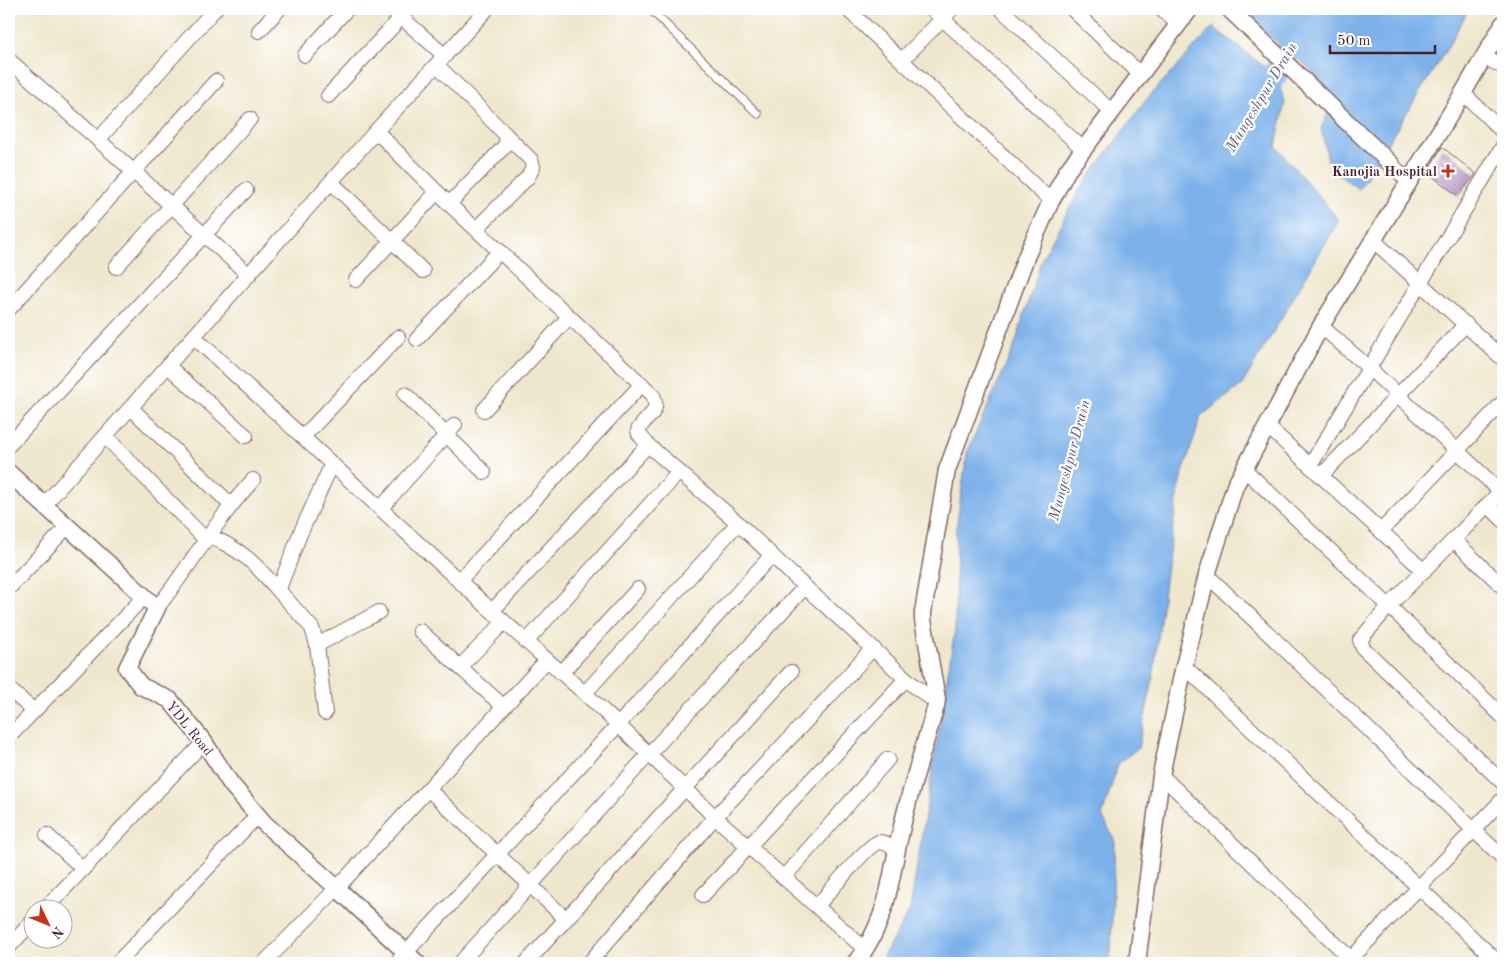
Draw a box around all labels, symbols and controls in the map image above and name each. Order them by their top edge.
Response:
scale bar [1330,22,1434,54]
text: 50 m [1337,34,1371,49]
water label: Mungeshpur Drain [1223,40,1301,156]
marker: Kanojia Hospital [1441,164,1455,178]
place label: Kanojia Hospital [1332,165,1437,179]
water label: Mungeshpur Drain [1047,398,1094,523]
street label: YDL Road [163,699,215,759]
north arrow [22,900,72,950]
text: N [48,923,66,941]

